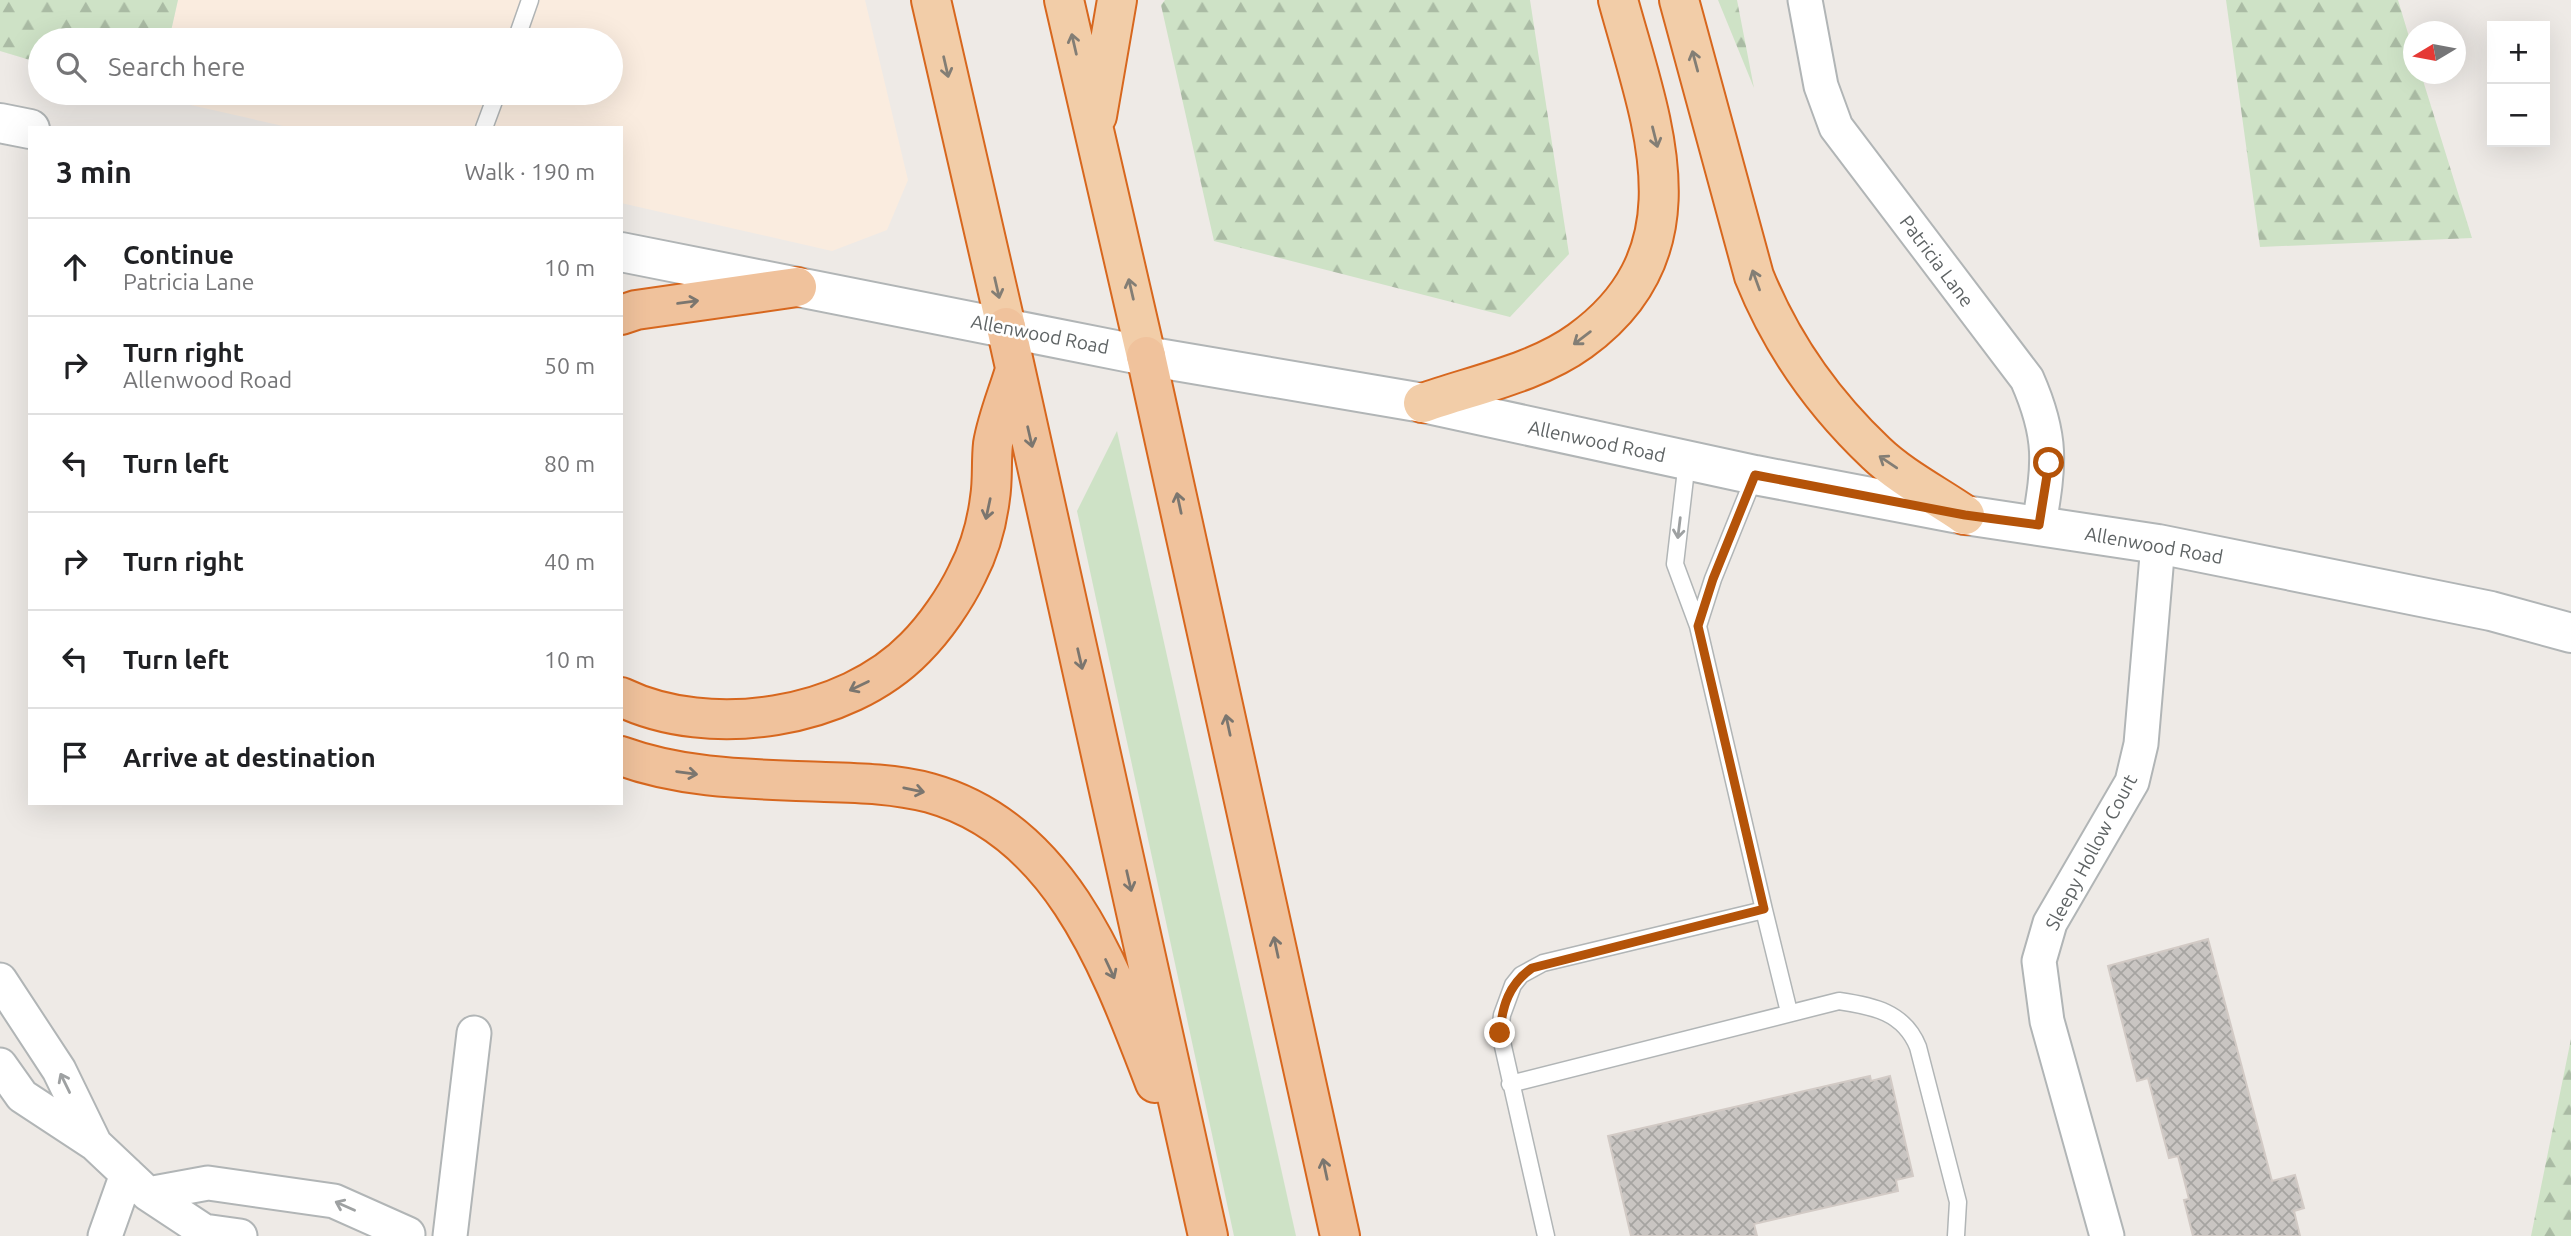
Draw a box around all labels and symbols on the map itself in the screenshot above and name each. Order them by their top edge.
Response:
north arrow [2403,21,2466,84]
one-way arrow [1066,33,1080,56]
one-way arrow [1688,50,1701,73]
one-way arrow [940,55,953,77]
one-way arrow [1649,125,1662,148]
street label: Patricia Lane [1896,211,1978,311]
one-way arrow [1749,270,1761,292]
one-way arrow [991,276,1004,299]
one-way arrow [1123,278,1137,301]
one-way arrow [676,296,699,309]
street label: Allenwood Road [969,310,1111,358]
one-way arrow [1573,331,1592,346]
street label: Allenwood Road [1526,416,1668,466]
one-way arrow [1024,425,1037,448]
route start [2033,447,2064,478]
one-way arrow [1879,455,1898,469]
one-way arrow [1171,492,1185,515]
one-way arrow [980,497,994,520]
one-way arrow [1672,517,1685,539]
street label: Allenwood Road [2083,522,2225,568]
one-way arrow [1073,647,1087,670]
one-way arrow [849,680,870,694]
one-way arrow [1220,714,1234,737]
one-way arrow [675,767,698,780]
street label: Sleepy Hollow Court [2041,770,2142,934]
one-way arrow [902,783,925,797]
one-way arrow [1123,869,1137,892]
one-way arrow [1269,936,1283,959]
one-way arrow [1104,958,1117,980]
route end [1484,1017,1515,1048]
one-way arrow [58,1073,72,1094]
one-way arrow [1318,1158,1332,1181]
one-way arrow [335,1199,356,1212]

